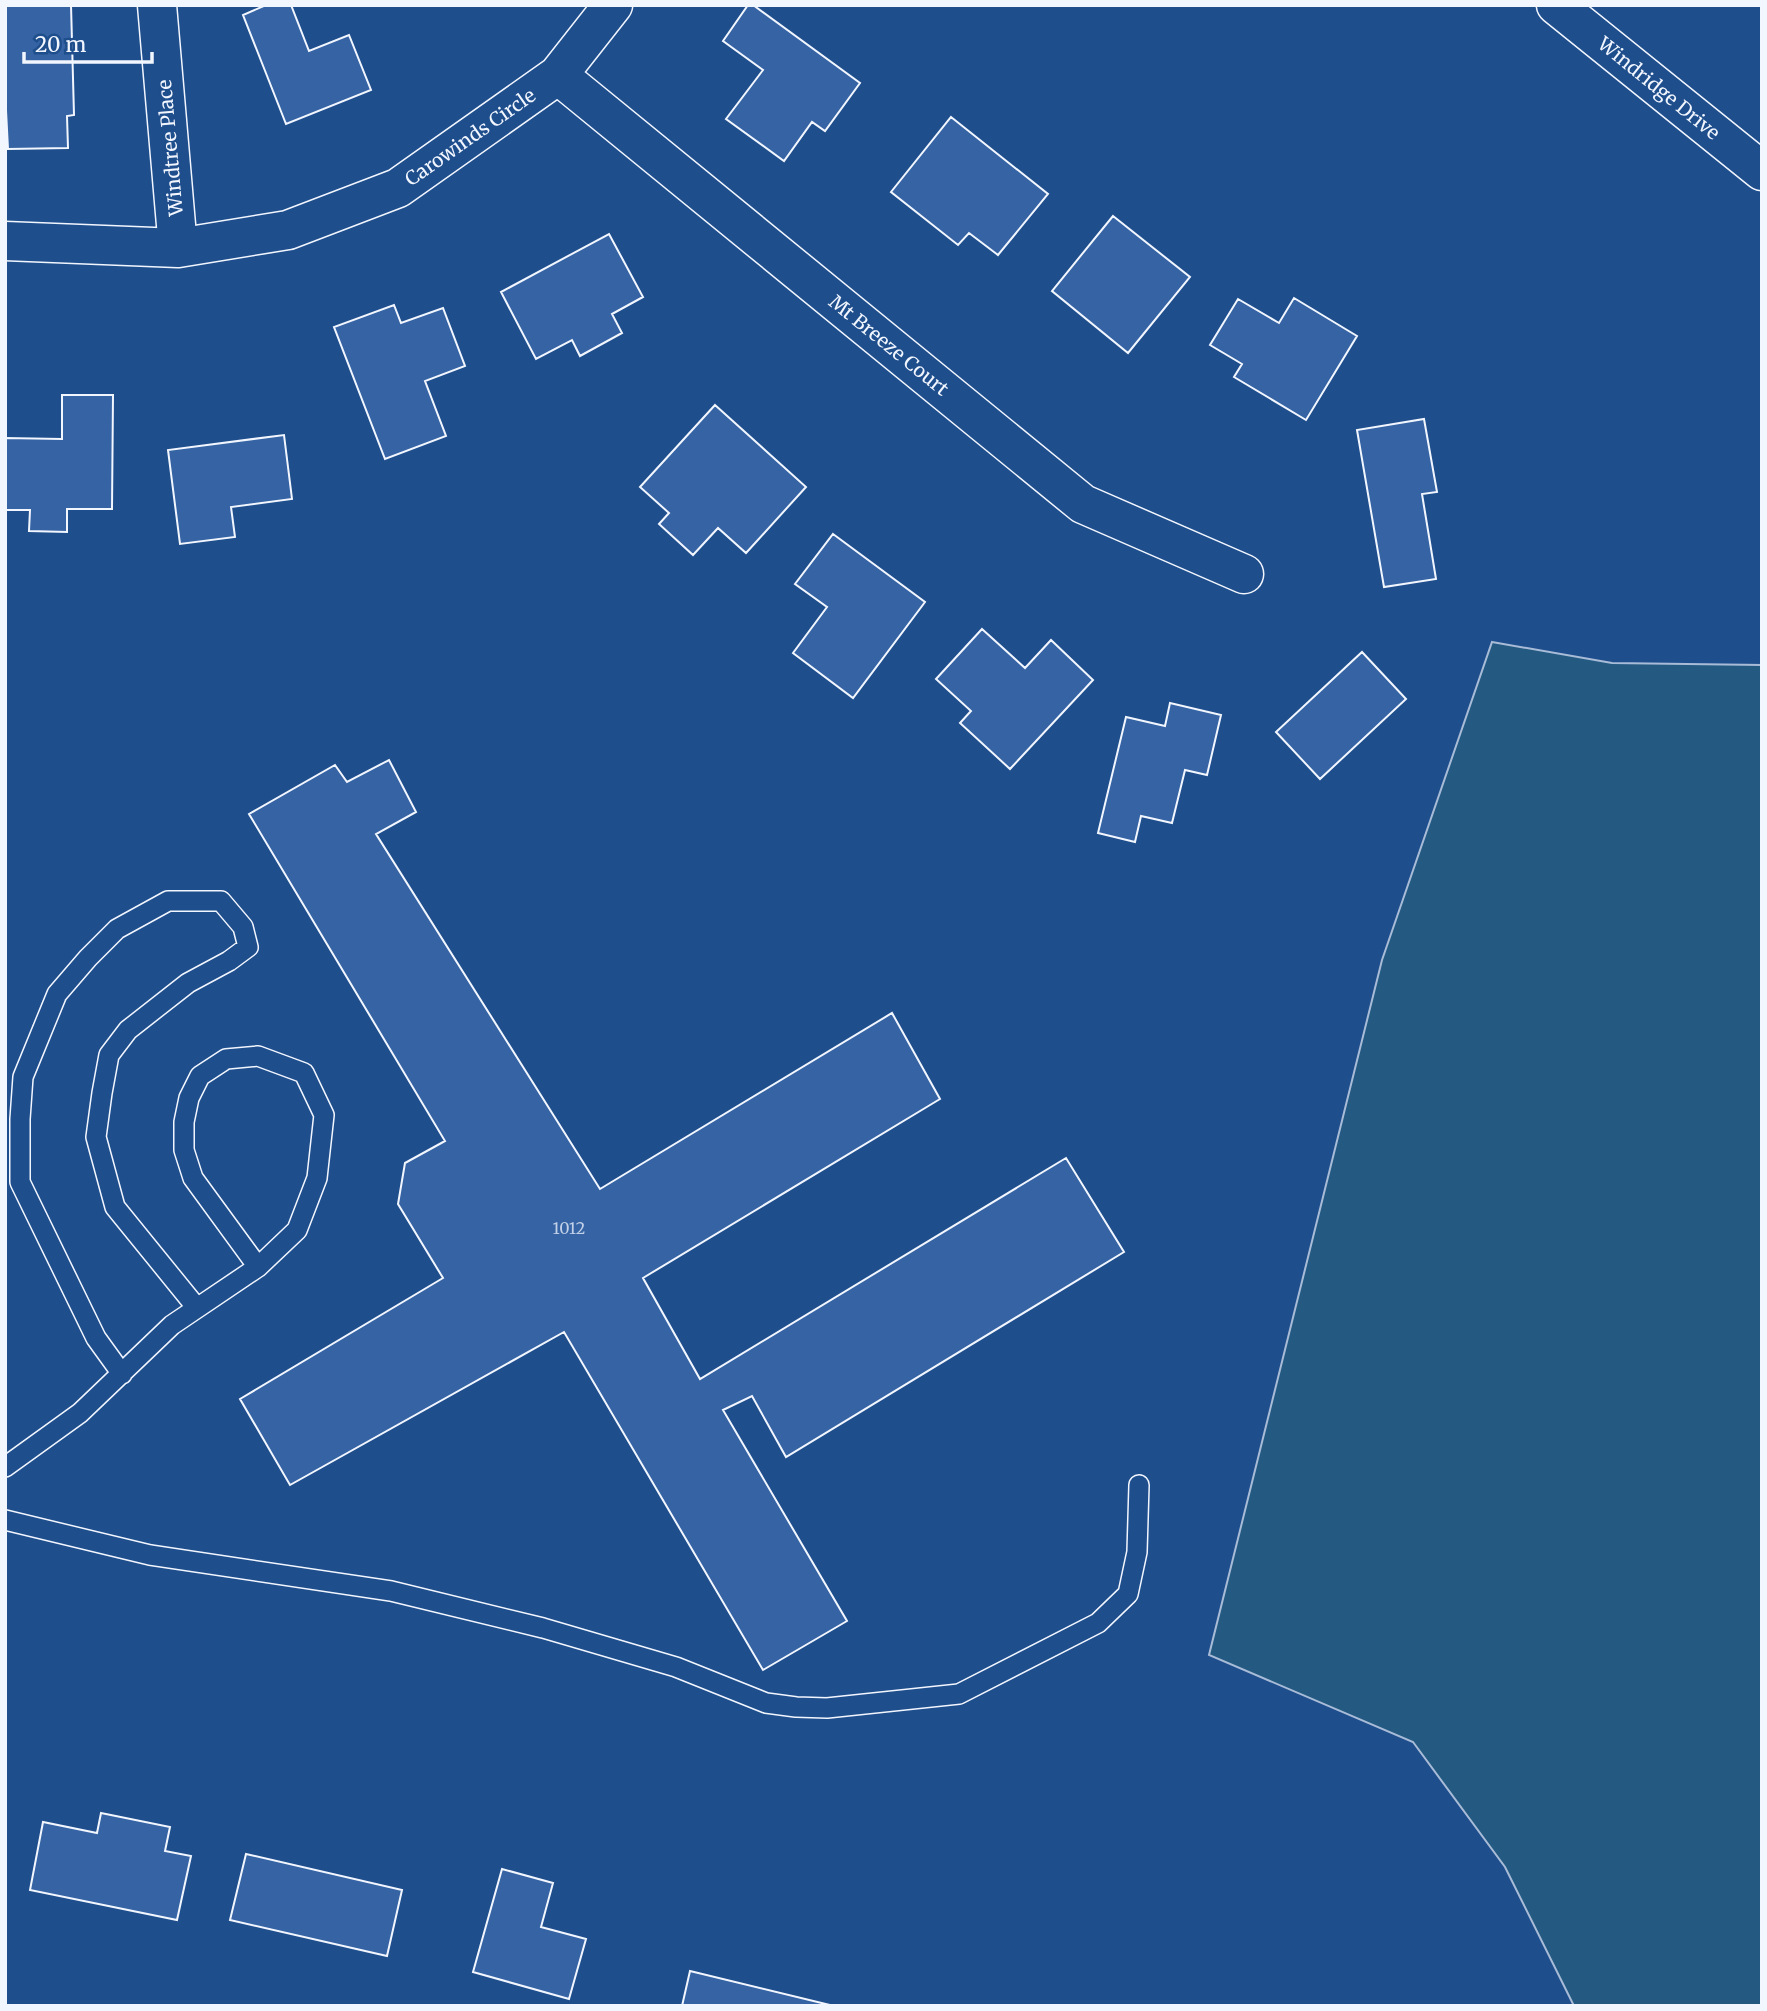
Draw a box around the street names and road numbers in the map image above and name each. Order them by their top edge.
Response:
street label: Windridge Drive [1592,31,1725,145]
street label: Windtree Place [152,79,188,218]
street label: Carowinds Circle [400,83,540,191]
street label: Mt Breeze Court [824,289,954,401]

